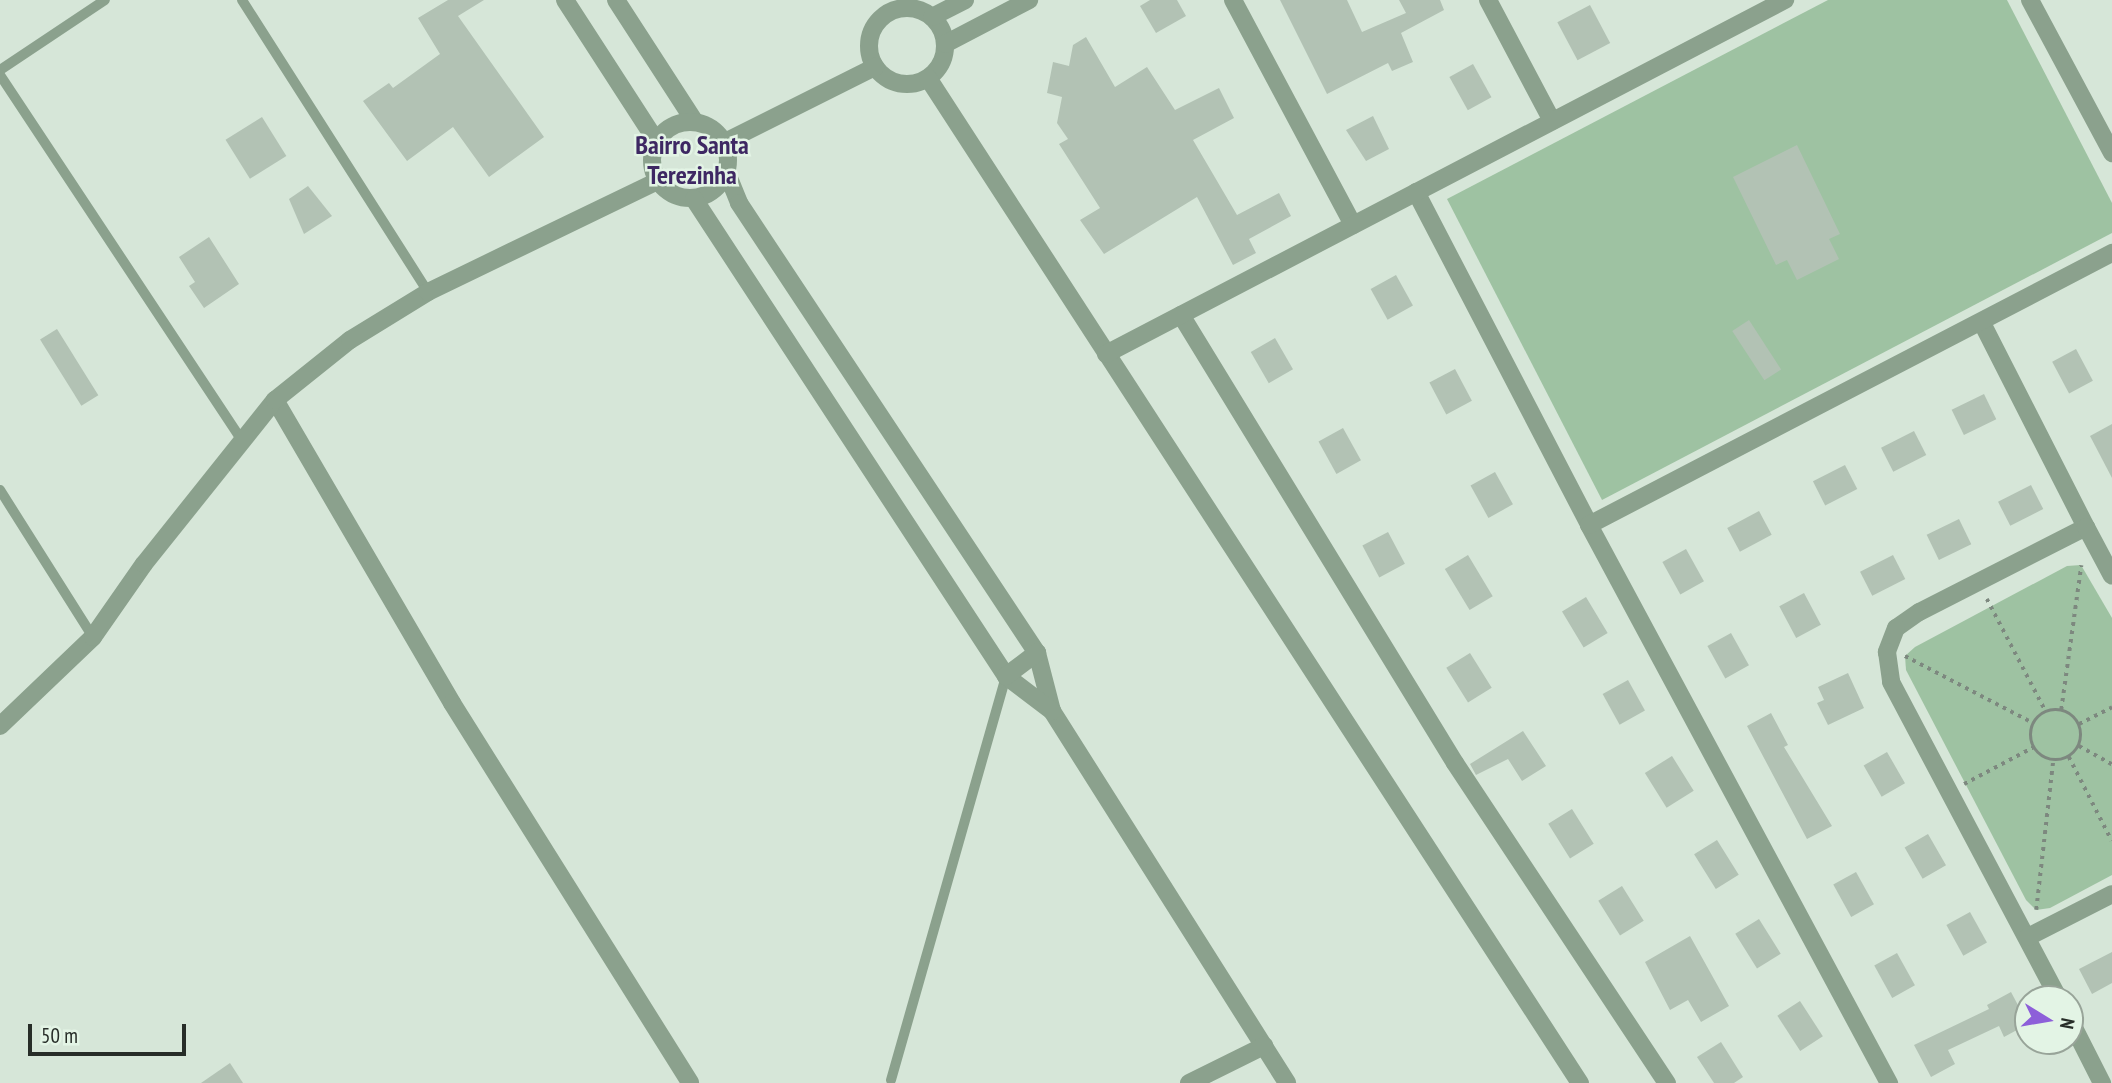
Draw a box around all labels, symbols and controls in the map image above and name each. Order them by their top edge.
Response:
district label: Bairro Santa Terezinha [635,129,749,190]
north arrow [2014,985,2084,1055]
scale bar [32,1010,189,1054]
text: N [2055,1016,2080,1031]
text: 50 m [41,1022,78,1049]

